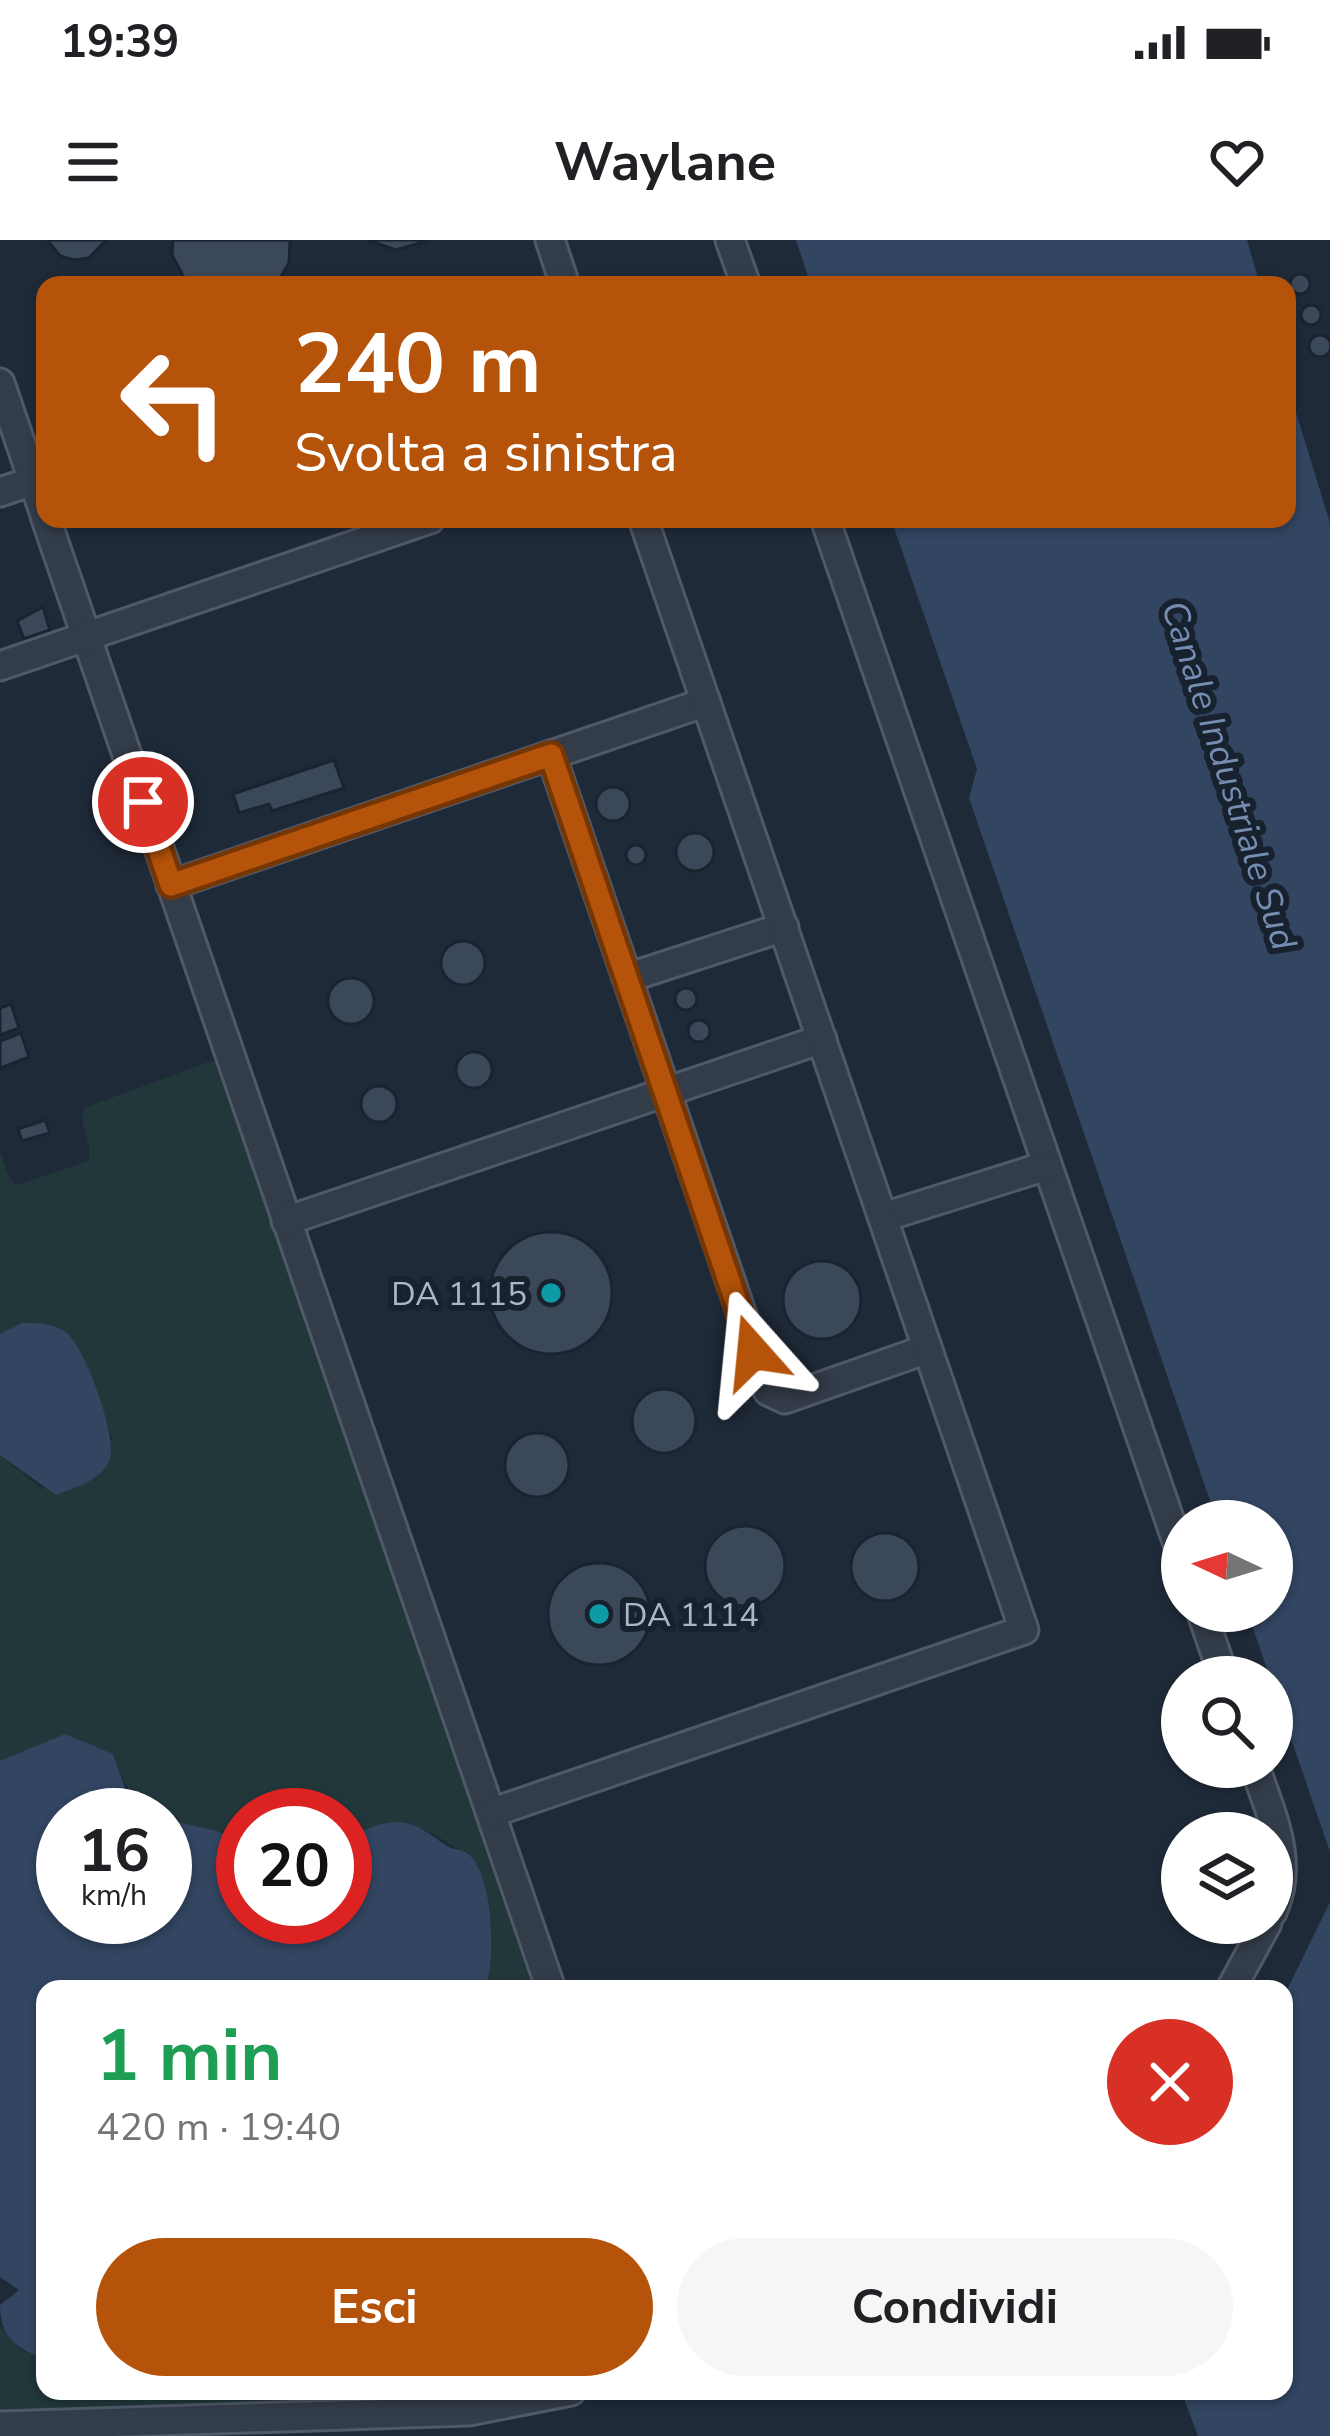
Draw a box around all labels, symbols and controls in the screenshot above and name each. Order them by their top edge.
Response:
text: 19:39 [60,12,179,73]
text: Waylane [554,125,776,199]
icon: menu [60,129,126,195]
icon: heart [1204,129,1270,195]
text: 240 m [294,307,542,422]
icon: left [96,324,252,480]
text: Svolta a sinistra [294,416,678,490]
water label: Canale Industriale Sud [1149,595,1308,956]
pin [92,751,194,853]
icon: arrive [110,769,176,835]
place label: DA 1115 [391,1272,527,1317]
marker: DA 1115 [538,1280,564,1306]
position arrow [690,1289,816,1415]
north arrow [1161,1500,1293,1632]
map controls [1161,1500,1293,1944]
place label: DA 1114 [623,1593,759,1638]
marker: DA 1114 [586,1601,612,1627]
button: search [1161,1656,1293,1788]
speed limit sign: 20 [216,1788,372,1944]
text: 16 [78,1810,150,1892]
button: layers [1161,1812,1293,1944]
text: km/h [81,1875,147,1916]
text: 1 min [96,2007,282,2105]
button: close [1107,2019,1233,2145]
text: 420 m · 19:40 [96,2101,341,2154]
button: Esci [96,2238,653,2376]
button: Condividi [677,2238,1233,2376]

